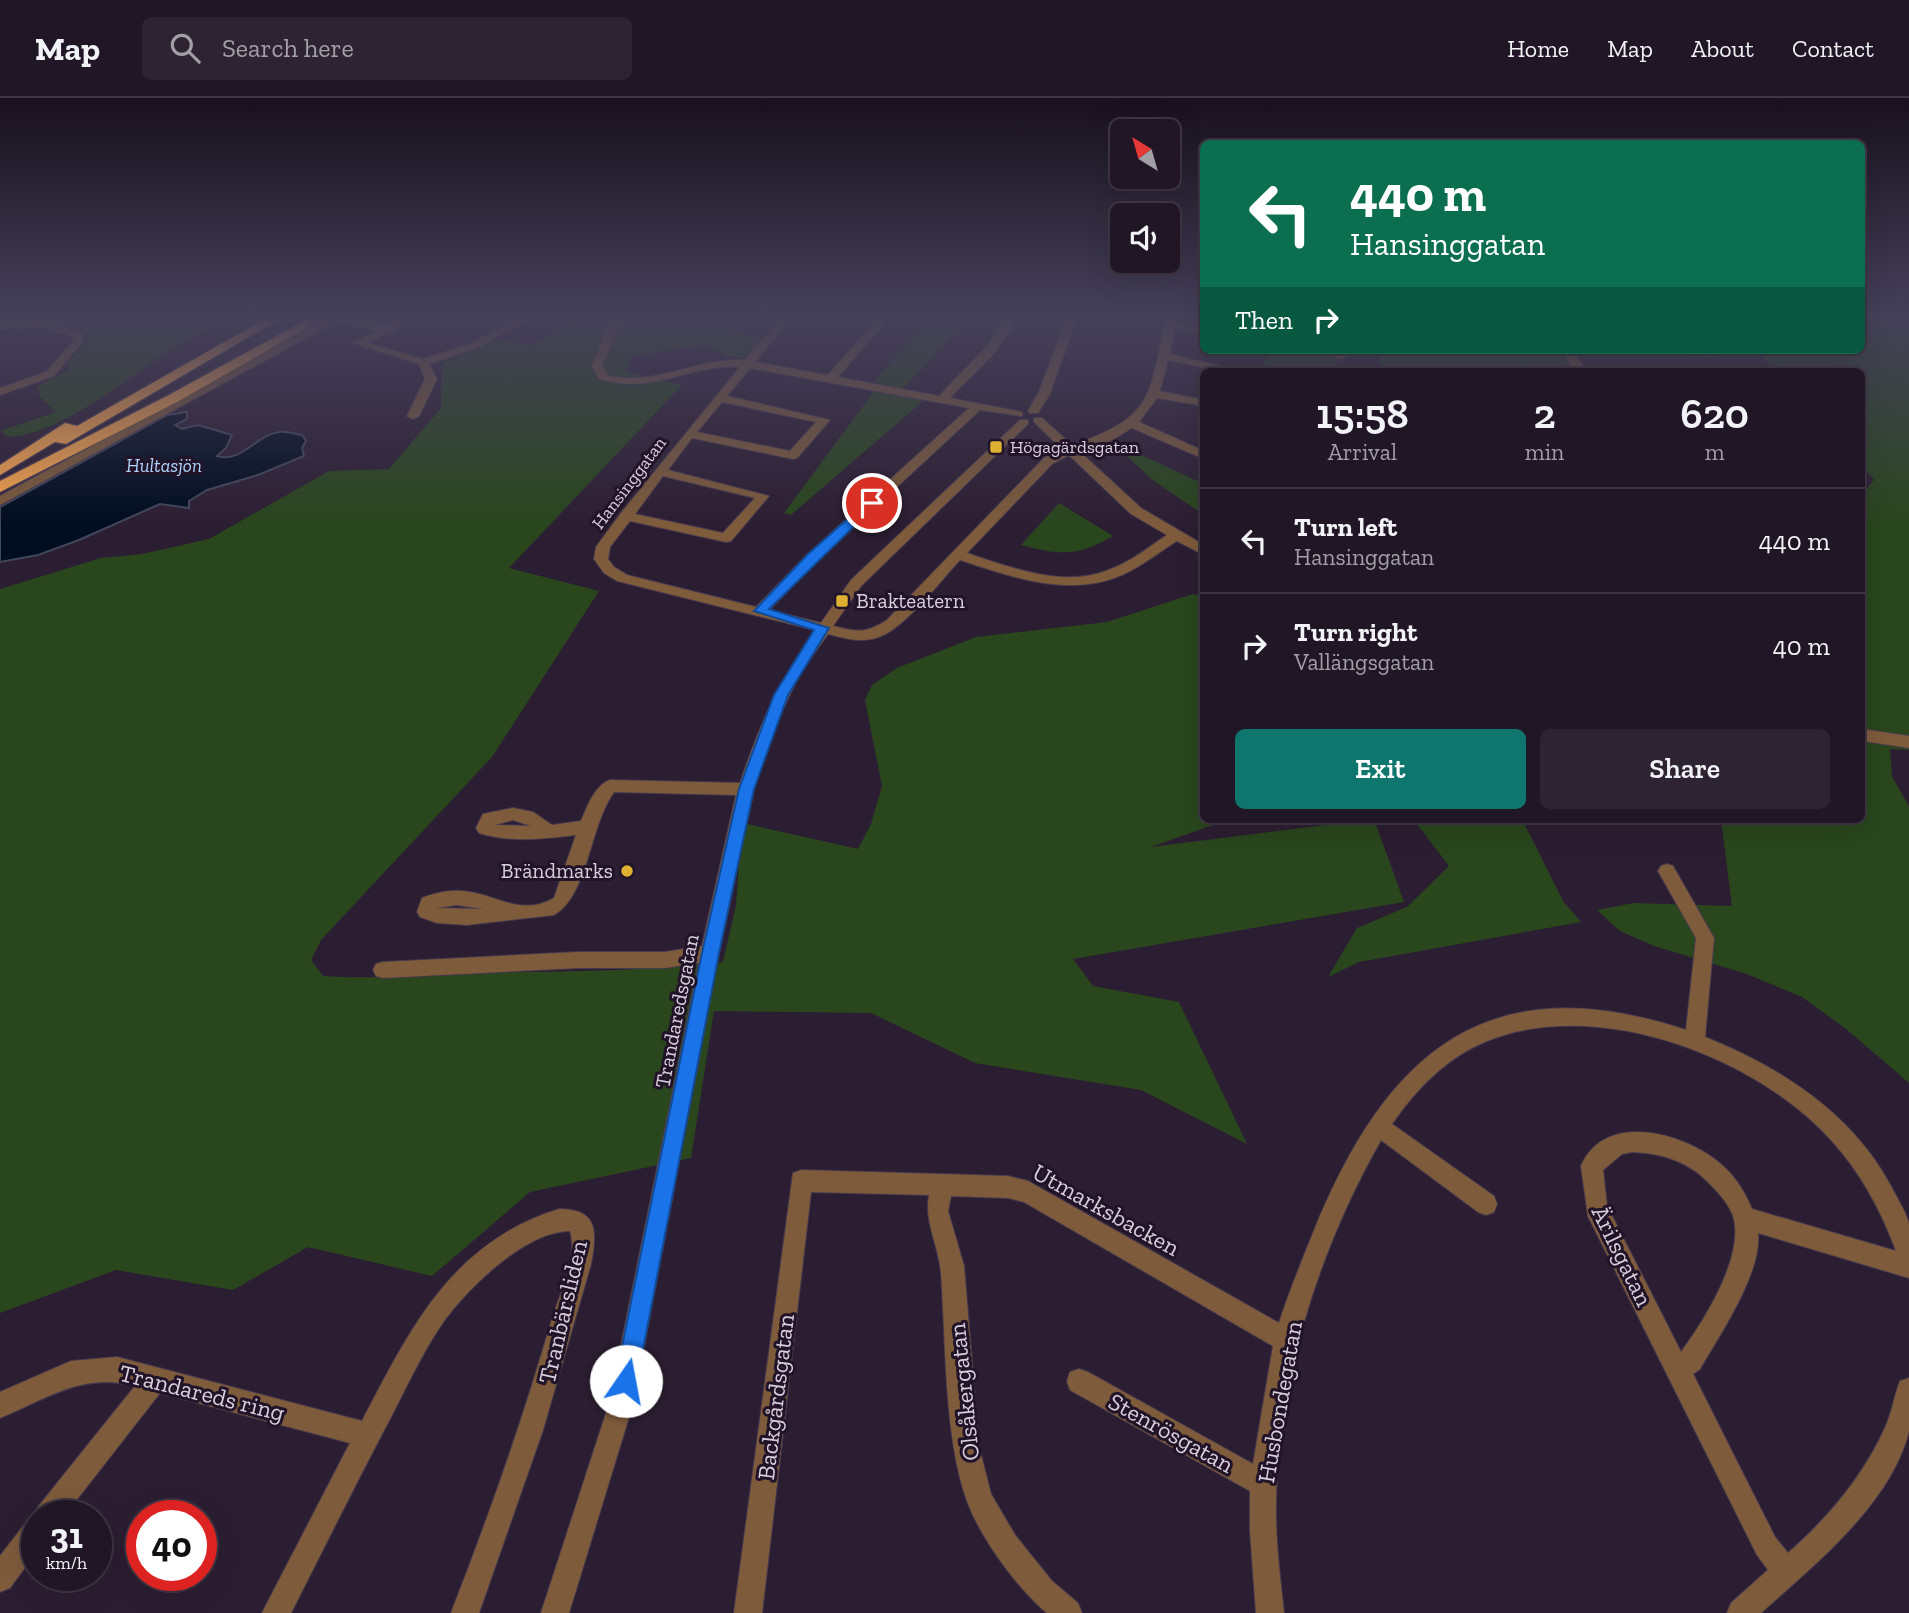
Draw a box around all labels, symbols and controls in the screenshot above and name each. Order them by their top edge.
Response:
search box [142,17,632,80]
text: Map [35,29,100,68]
icon: search [166,29,204,67]
text: Search here [222,32,354,64]
text: Home [1507,34,1569,63]
text: Map [1607,34,1653,63]
text: About [1691,34,1754,63]
text: Contact [1792,34,1874,63]
north arrow [1110,119,1180,189]
map controls [1110,119,1180,273]
text: 440 m [1350,165,1486,224]
icon: left [1235,168,1326,259]
button: sound [1110,203,1180,273]
text: Hansinggatan [1350,225,1545,263]
icon: right [1307,301,1345,339]
text: Then [1235,304,1293,336]
text: 15:58 [1316,388,1409,439]
text: 2 [1533,388,1556,439]
text: 620 [1680,388,1749,439]
street label: Hansinggatan [587,432,671,533]
place label: Högagärdsgatan [1010,436,1140,458]
text: Arrival [1328,438,1397,466]
text: min [1525,438,1564,466]
text: m [1705,438,1725,466]
marker: Högagärdsgatan [988,439,1004,455]
water label: Hultasjön [126,454,202,477]
pin [842,473,902,533]
icon: arrive [853,484,891,522]
text: Turn left [1294,511,1397,543]
icon: left [1235,522,1273,560]
text: 440 m [1759,525,1830,557]
text: Hansinggatan [1294,543,1434,571]
place label: Brakteatern [856,588,965,613]
marker: Brakteatern [834,593,850,609]
text: Turn right [1294,616,1417,648]
icon: right [1235,627,1273,665]
text: 40 m [1773,630,1830,662]
text: Vallängsgatan [1294,648,1434,676]
button: Exit [1235,729,1526,809]
button: Share [1540,729,1830,809]
place label: Brändmarks [501,858,613,883]
marker: Brändmarks [619,863,635,879]
street label: Trandaredsgatan [649,932,704,1090]
street label: Utmarksbacken [1028,1157,1185,1262]
street label: Ärilsgatan [1586,1201,1659,1311]
street label: Tranbärsliden [532,1237,593,1386]
street label: Backgårdsgatan [751,1312,800,1481]
street label: Husbondegatan [1251,1318,1308,1485]
street label: Olsåkergatan [942,1322,985,1462]
position arrow [589,1344,663,1418]
street label: Trandareds ring [117,1358,288,1427]
street label: Stenrösgatan [1104,1386,1239,1479]
speed limit sign: 40 [126,1500,217,1591]
text: 31 [50,1515,83,1557]
text: km/h [46,1552,87,1574]

